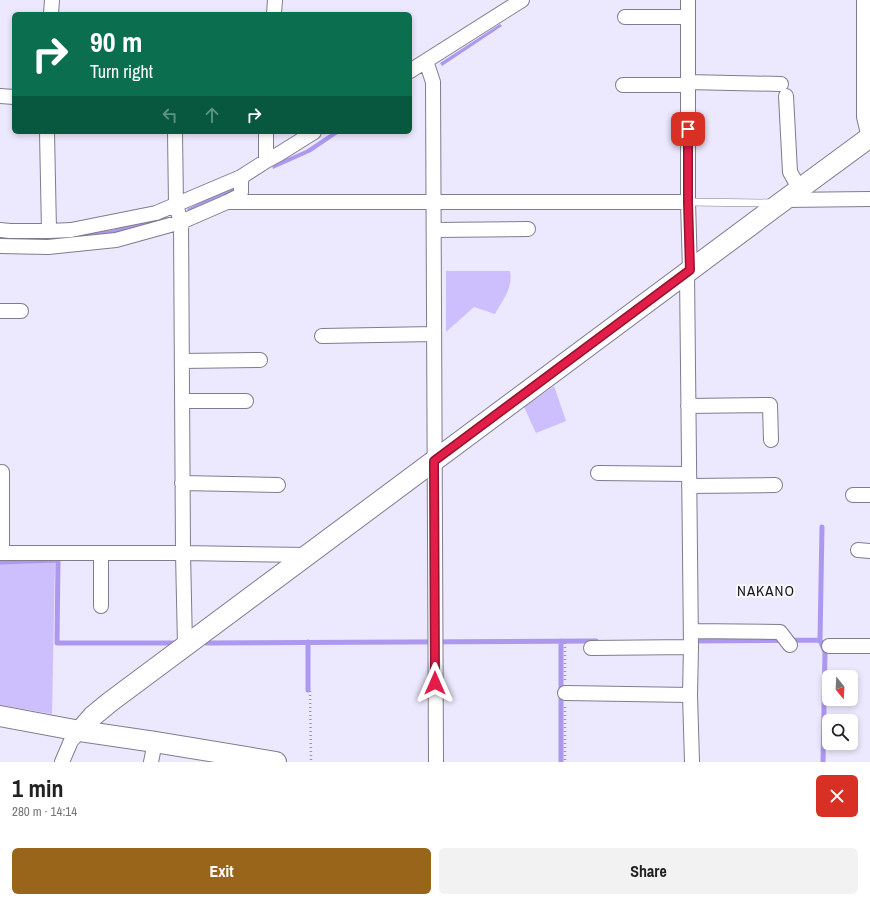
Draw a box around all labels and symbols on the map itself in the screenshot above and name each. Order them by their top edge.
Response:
pin [671,112,705,146]
district label: NAKANO [737,580,795,601]
position arrow [414,662,456,704]
north arrow [822,670,858,706]

